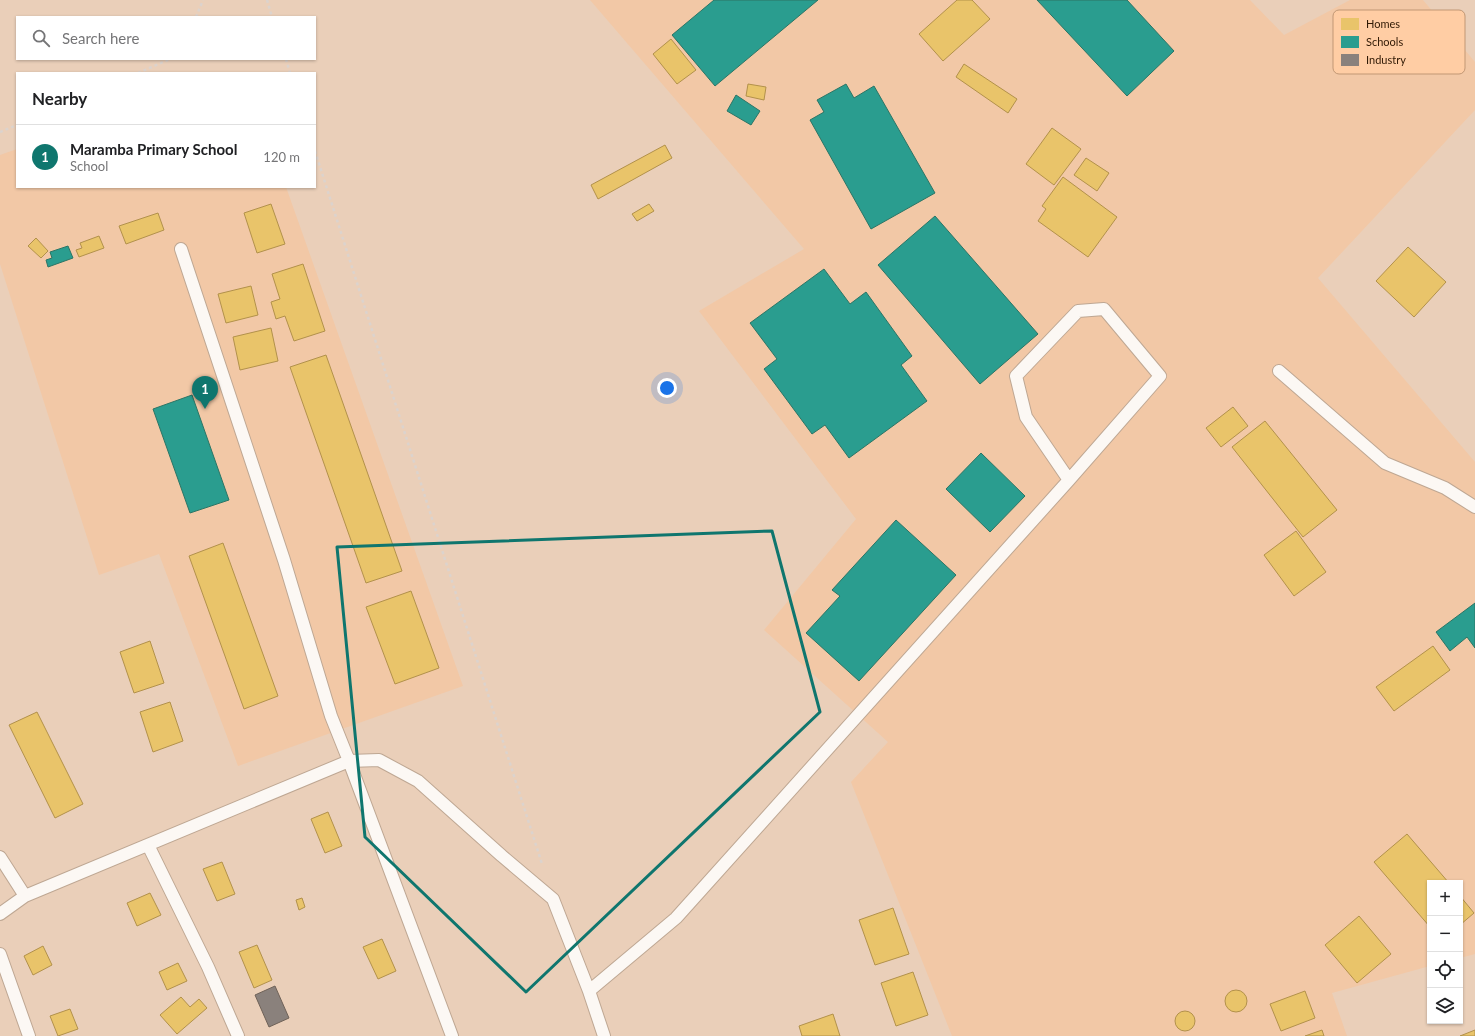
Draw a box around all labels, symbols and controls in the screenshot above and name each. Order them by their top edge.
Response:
legend [1333,10,1465,74]
search box [16,16,316,60]
text: Homes [1366,17,1400,30]
icon: search [30,27,52,49]
text: Search here [62,29,139,47]
text: Schools [1366,35,1403,48]
text: Industry [1366,53,1406,66]
text: Nearby [32,88,87,109]
text: Maramba Primary School [70,140,237,158]
text: 1 [41,149,49,165]
text: 120 m [263,149,300,165]
text: School [70,158,108,174]
pin: 1 [192,376,218,409]
your location [657,378,677,398]
map controls [1427,880,1463,1024]
button: + [1427,880,1463,916]
button: − [1427,916,1463,952]
button: locate [1427,952,1463,988]
button: layers [1427,988,1463,1024]

